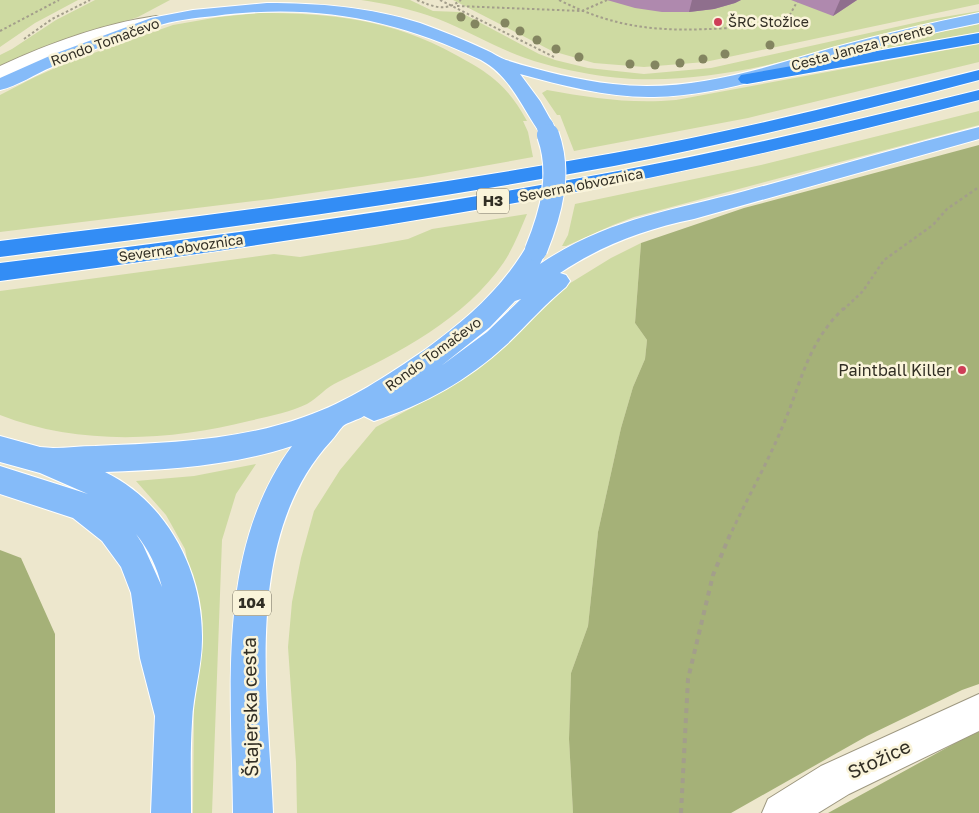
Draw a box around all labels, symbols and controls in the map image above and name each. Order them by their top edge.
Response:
place label: ŠRC Stožice [728,13,809,30]
street label: Rondo Tomačevo [48,14,162,69]
marker: ŠRC Stožice [712,16,724,28]
street label: Cesta Janeza Porente [789,19,935,74]
street label: Severna obvoznica [518,164,644,205]
road number: H3 [477,188,509,214]
street label: Severna obvoznica [118,230,244,265]
street label: Rondo Tomačevo [381,313,484,394]
place label: Paintball Killer [838,360,952,380]
marker: Paintball Killer [956,364,968,376]
road number: 104 [233,590,271,616]
street label: Štajerska cesta [237,637,262,777]
street label: Stožice [844,734,914,783]

